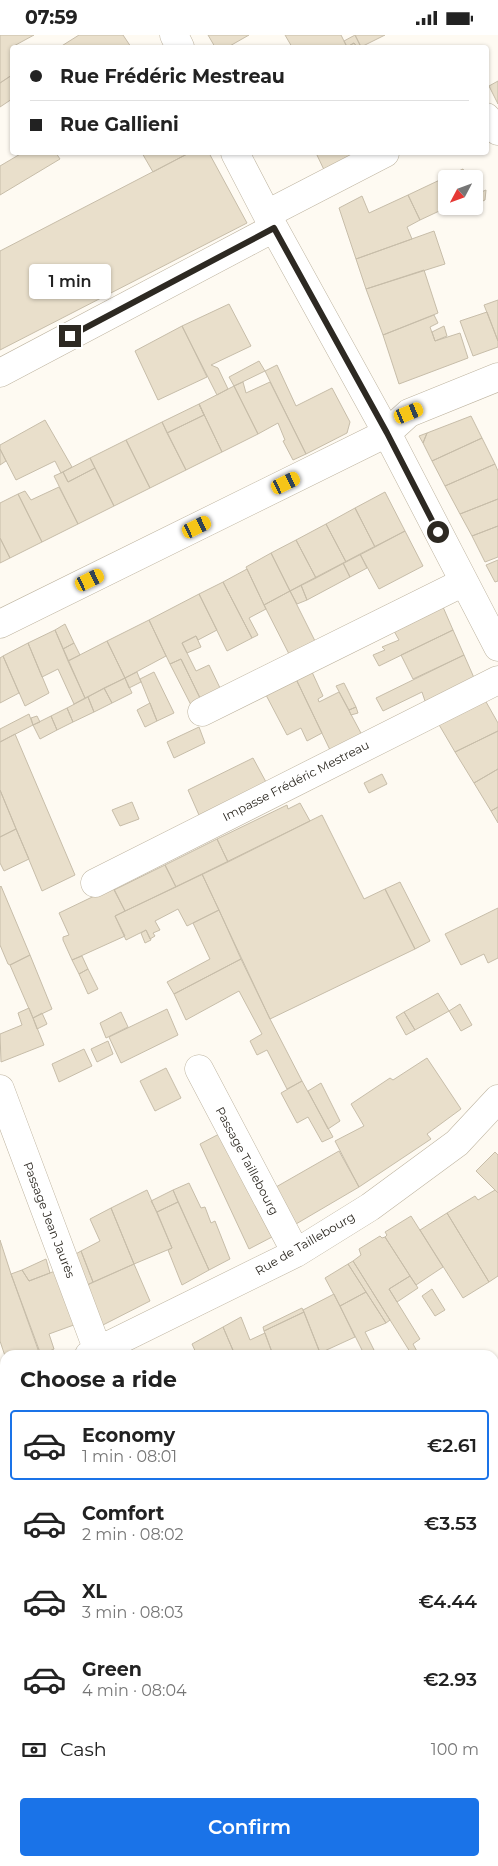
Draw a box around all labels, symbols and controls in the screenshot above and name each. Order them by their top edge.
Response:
text: 07:59 [25,6,78,29]
text: Rue Frédéric Mestreau [60,65,285,88]
text: Rue Gallieni [60,113,179,136]
north arrow [438,170,482,215]
map controls [438,170,483,215]
callout: 1 min [29,263,111,299]
text: 1 min [49,272,91,291]
route end [59,325,81,347]
car [392,400,425,426]
car [269,470,302,496]
car [180,514,213,540]
route start [427,521,449,543]
car [73,567,106,593]
street label: Impasse Frédéric Mestreau [220,737,372,824]
street label: Passage Taillebourg [213,1104,282,1217]
street label: Passage Jean Jaurès [20,1160,79,1280]
street label: Rue de Taillebourg [252,1209,357,1278]
text: Choose a ride [20,1366,177,1393]
icon: car [22,1423,67,1468]
text: Economy [82,1424,175,1447]
text: €2.61 [427,1434,477,1457]
text: 1 min · 08:01 [82,1447,177,1466]
icon: car [22,1501,67,1546]
text: Comfort [82,1502,164,1525]
text: €3.53 [424,1512,477,1535]
text: 2 min · 08:02 [82,1525,184,1544]
icon: car [22,1579,67,1624]
text: XL [82,1580,107,1603]
text: €4.44 [418,1590,477,1613]
text: 3 min · 08:03 [82,1603,183,1622]
icon: car [22,1657,67,1702]
text: Green [82,1658,142,1681]
text: €2.93 [423,1668,477,1691]
text: 4 min · 08:04 [82,1681,187,1700]
icon: cash [20,1736,48,1764]
text: Cash [60,1738,107,1761]
text: 100 m [431,1740,479,1759]
button: Confirm [20,1798,479,1856]

